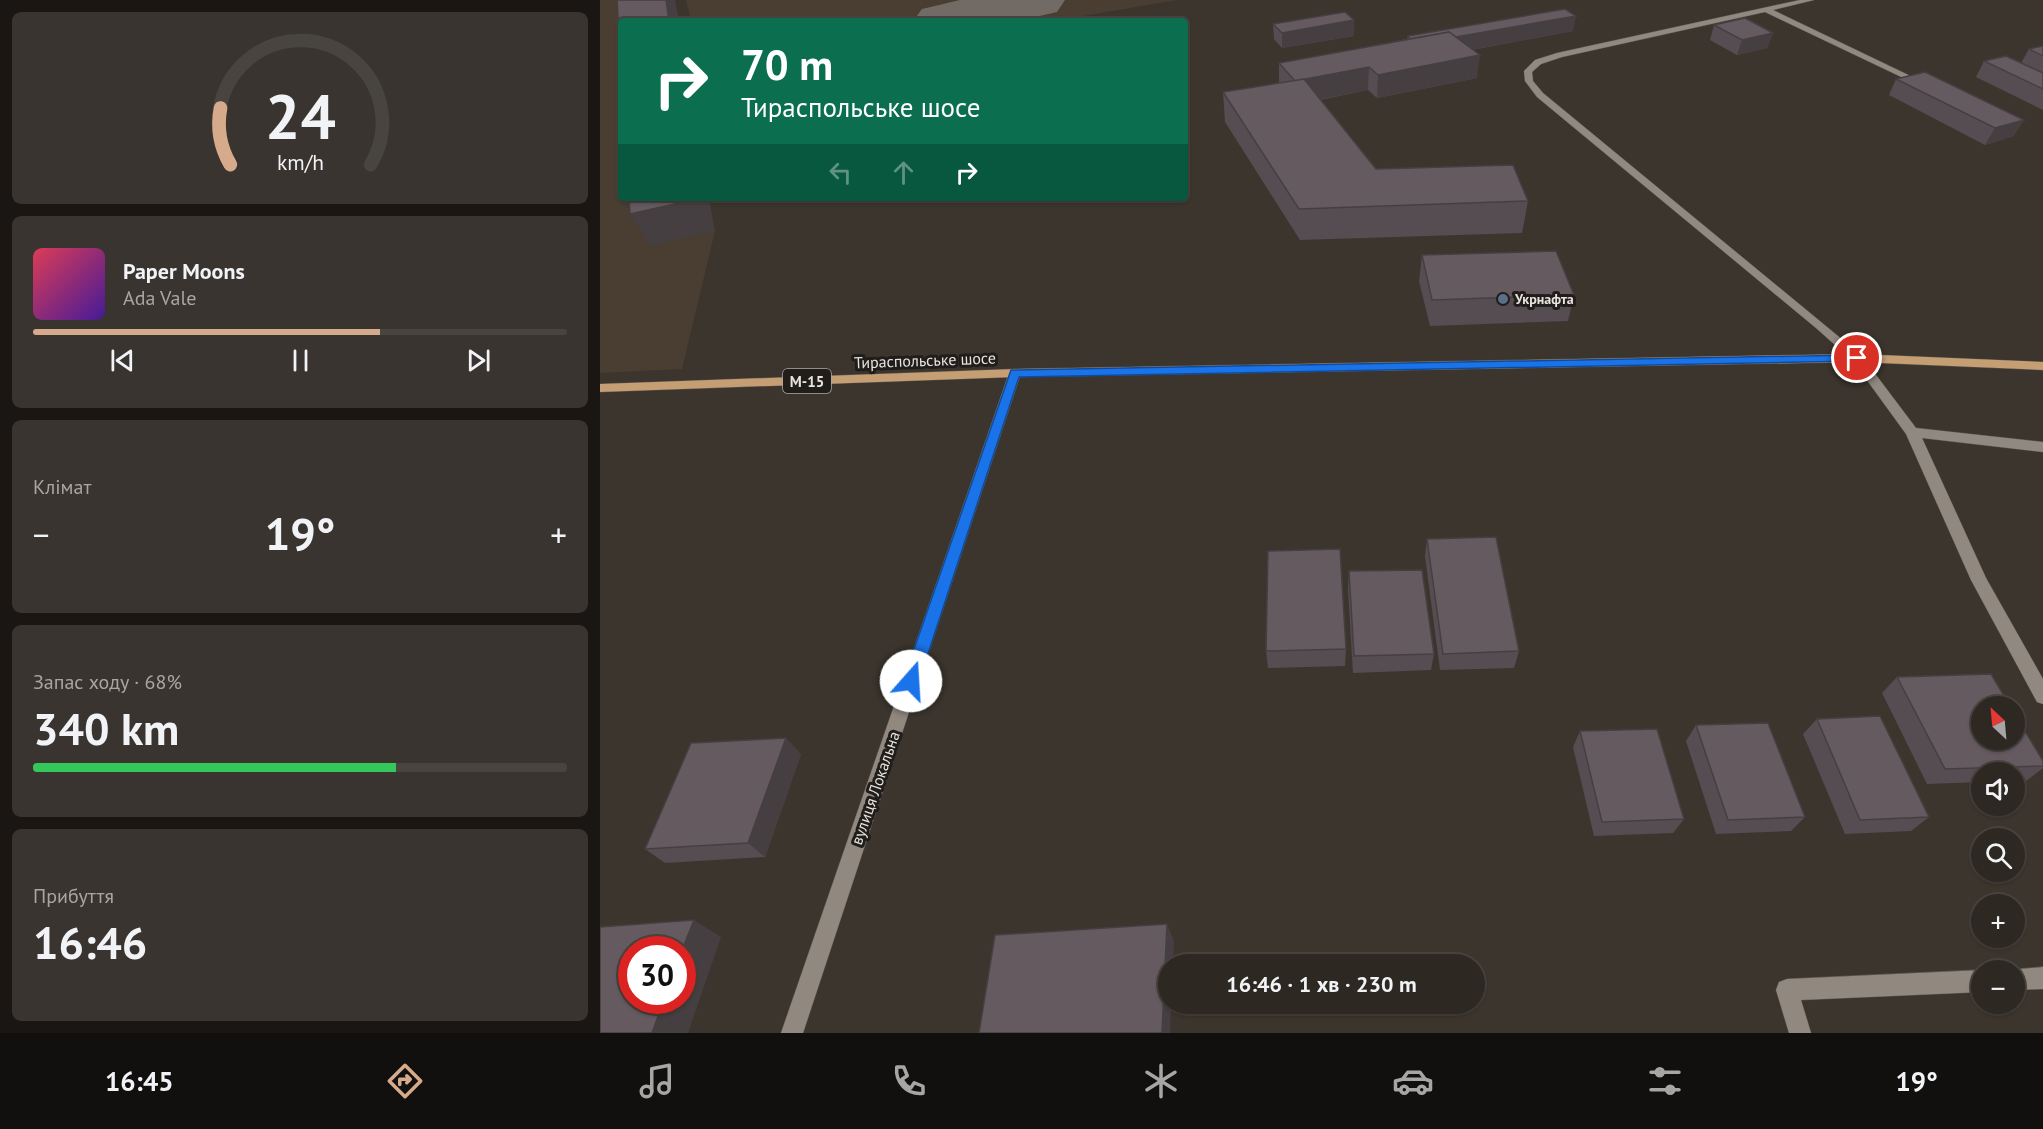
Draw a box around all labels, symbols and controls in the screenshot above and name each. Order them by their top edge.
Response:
text: 70 m [741,37,833,92]
icon: right [642,42,720,120]
text: 24 [265,75,335,156]
text: Тираспольське шосе [741,90,980,124]
text: km/h [276,148,323,176]
icon: left [824,156,857,189]
icon: ahead [887,156,920,189]
icon: right [950,156,983,189]
text: Paper Moons [123,257,245,285]
text: Ada Vale [123,285,196,311]
place label: Укрнафта [1514,290,1574,308]
marker: Укрнафта [1496,292,1510,306]
pin [1831,332,1882,383]
icon: arrive [1840,341,1873,374]
icon: previous [106,344,139,377]
icon: pause [284,344,317,377]
icon: next [462,344,495,377]
street label: Тираспольське шосе [854,348,996,372]
road number: М-15 [783,369,831,393]
text: Клімат [33,474,91,500]
text: 19° [265,504,335,562]
text: − [33,513,50,556]
text: + [550,513,567,556]
position arrow [879,649,943,713]
text: Запас ходу · 68% [33,669,182,695]
north arrow [1971,696,2025,750]
map controls [1971,696,2025,1014]
text: 340 km [33,699,179,757]
street label: вулиця Локальна [846,729,904,847]
button: sound [1971,762,2025,816]
button: search [1971,828,2025,882]
text: Прибуття [33,883,114,909]
button: + [1971,894,2025,948]
text: 16:46 [33,913,147,971]
speed limit sign: 30 [618,936,696,1014]
button: − [1971,960,2025,1014]
text: 16:46 · 1 хв · 230 m [1226,970,1417,998]
icon: directions [384,1060,426,1102]
icon: music [636,1060,678,1102]
icon: phone [888,1060,930,1102]
icon: climate [1140,1060,1182,1102]
icon: car [1392,1060,1434,1102]
icon: filters [1644,1060,1686,1102]
text: 16:45 [105,1064,174,1098]
text: 19° [1896,1064,1938,1098]

